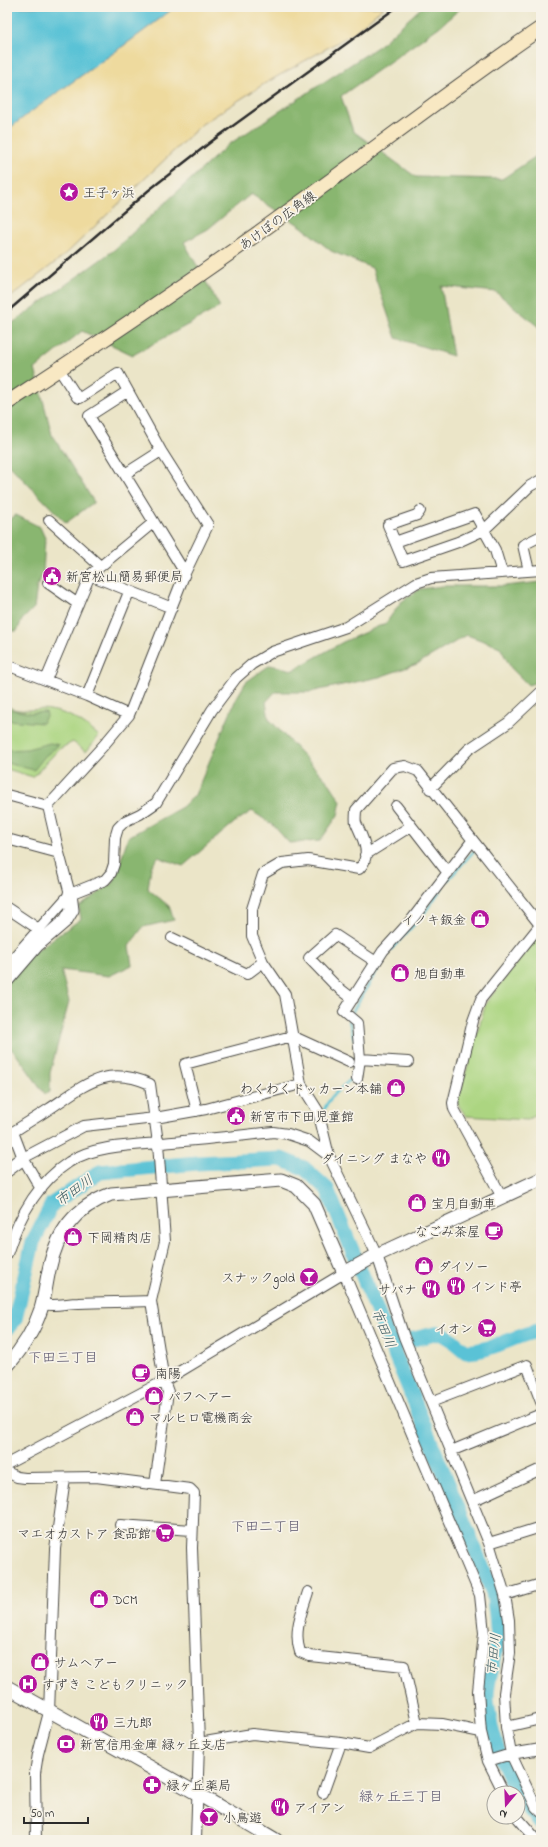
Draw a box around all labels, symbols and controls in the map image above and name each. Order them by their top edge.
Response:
place icon: 王子ヶ浜 [58,181,80,203]
place label: 王子ヶ浜 [83,184,135,203]
street label: あけぼの広角線 [235,186,321,256]
public building icon: 新宮松山簡易郵便局 [41,565,63,587]
place label: 新宮松山簡易郵便局 [66,568,183,587]
shop icon: イノキ鈑金 [469,908,491,930]
place label: イノキ鈑金 [401,911,466,930]
shop icon: 旭自動車 [389,962,411,984]
place label: 旭自動車 [414,965,466,984]
shop icon: わくわくドッカーン本舗 [385,1077,407,1099]
place label: わくわくドッカーン本舗 [240,1080,382,1099]
public building icon: 新宮市下田児童館 [225,1105,247,1127]
place label: 新宮市下田児童館 [250,1108,354,1127]
restaurant icon: ダイニング まなや [430,1147,452,1169]
place label: ダイニング まなや [321,1150,427,1169]
water label: 市田川 [52,1171,98,1212]
shop icon: 宝月自動車 [406,1192,428,1214]
place label: 宝月自動車 [431,1195,496,1214]
cafe icon: なごみ茶屋 [483,1220,505,1242]
place label: なごみ茶屋 [415,1223,480,1242]
shop icon: 下岡精肉店 [62,1226,84,1248]
place label: 下岡精肉店 [87,1229,152,1248]
shop icon: ダイソー [413,1255,435,1277]
place label: ダイソー [438,1258,489,1277]
bar icon: スナックgold [298,1266,320,1288]
place label: スナックgold [222,1269,296,1289]
restaurant icon: インド亭 [445,1275,467,1297]
restaurant icon: サパナ [420,1278,442,1300]
place label: インド亭 [470,1278,522,1297]
place label: サパナ [378,1281,417,1300]
water label: 市田川 [365,1305,400,1352]
supermarket icon: イオン [476,1317,498,1339]
place label: イオン [435,1320,473,1339]
district label: 下田三丁目 [28,1348,98,1369]
cafe icon: 南陽 [130,1362,152,1384]
place label: 南陽 [155,1365,181,1384]
shop icon: パフヘアー [143,1385,165,1407]
place label: パフヘアー [168,1388,232,1407]
shop icon: マルヒロ電機商会 [124,1406,146,1428]
place label: マルヒロ電機商会 [149,1409,253,1428]
district label: 下田二丁目 [231,1517,301,1538]
supermarket icon: マエオカストア 食品館 [154,1522,176,1544]
place label: マエオカストア 食品館 [17,1525,151,1544]
shop icon: DCM [88,1588,110,1610]
place label: DCM [112,1591,138,1610]
water label: 市田川 [482,1632,507,1676]
shop icon: サムヘアー [29,1651,51,1673]
place label: サムヘアー [54,1654,118,1673]
hospital icon: すずき こどもクリニック [17,1673,39,1695]
place label: すずき こどもクリニック [42,1676,188,1695]
restaurant icon: 三九郎 [88,1711,110,1733]
place label: 三九郎 [113,1714,152,1733]
bank icon: 新宮信用金庫 緑ヶ丘支店 [55,1733,77,1755]
place label: 新宮信用金庫 緑ヶ丘支店 [80,1736,226,1755]
pharmacy icon: 緑ヶ丘薬局 [141,1774,163,1796]
place label: 緑ヶ丘薬局 [166,1777,231,1796]
north arrow [486,1785,526,1825]
district label: 緑ヶ丘三丁目 [359,1787,443,1808]
restaurant icon: アイアン [269,1796,291,1818]
scale bar [24,1799,88,1825]
place label: アイアン [294,1799,345,1818]
text: 50 m [30,1805,54,1823]
text: N [497,1805,509,1822]
bar icon: 小鳥遊 [198,1806,220,1828]
place label: 小鳥遊 [223,1809,262,1828]

